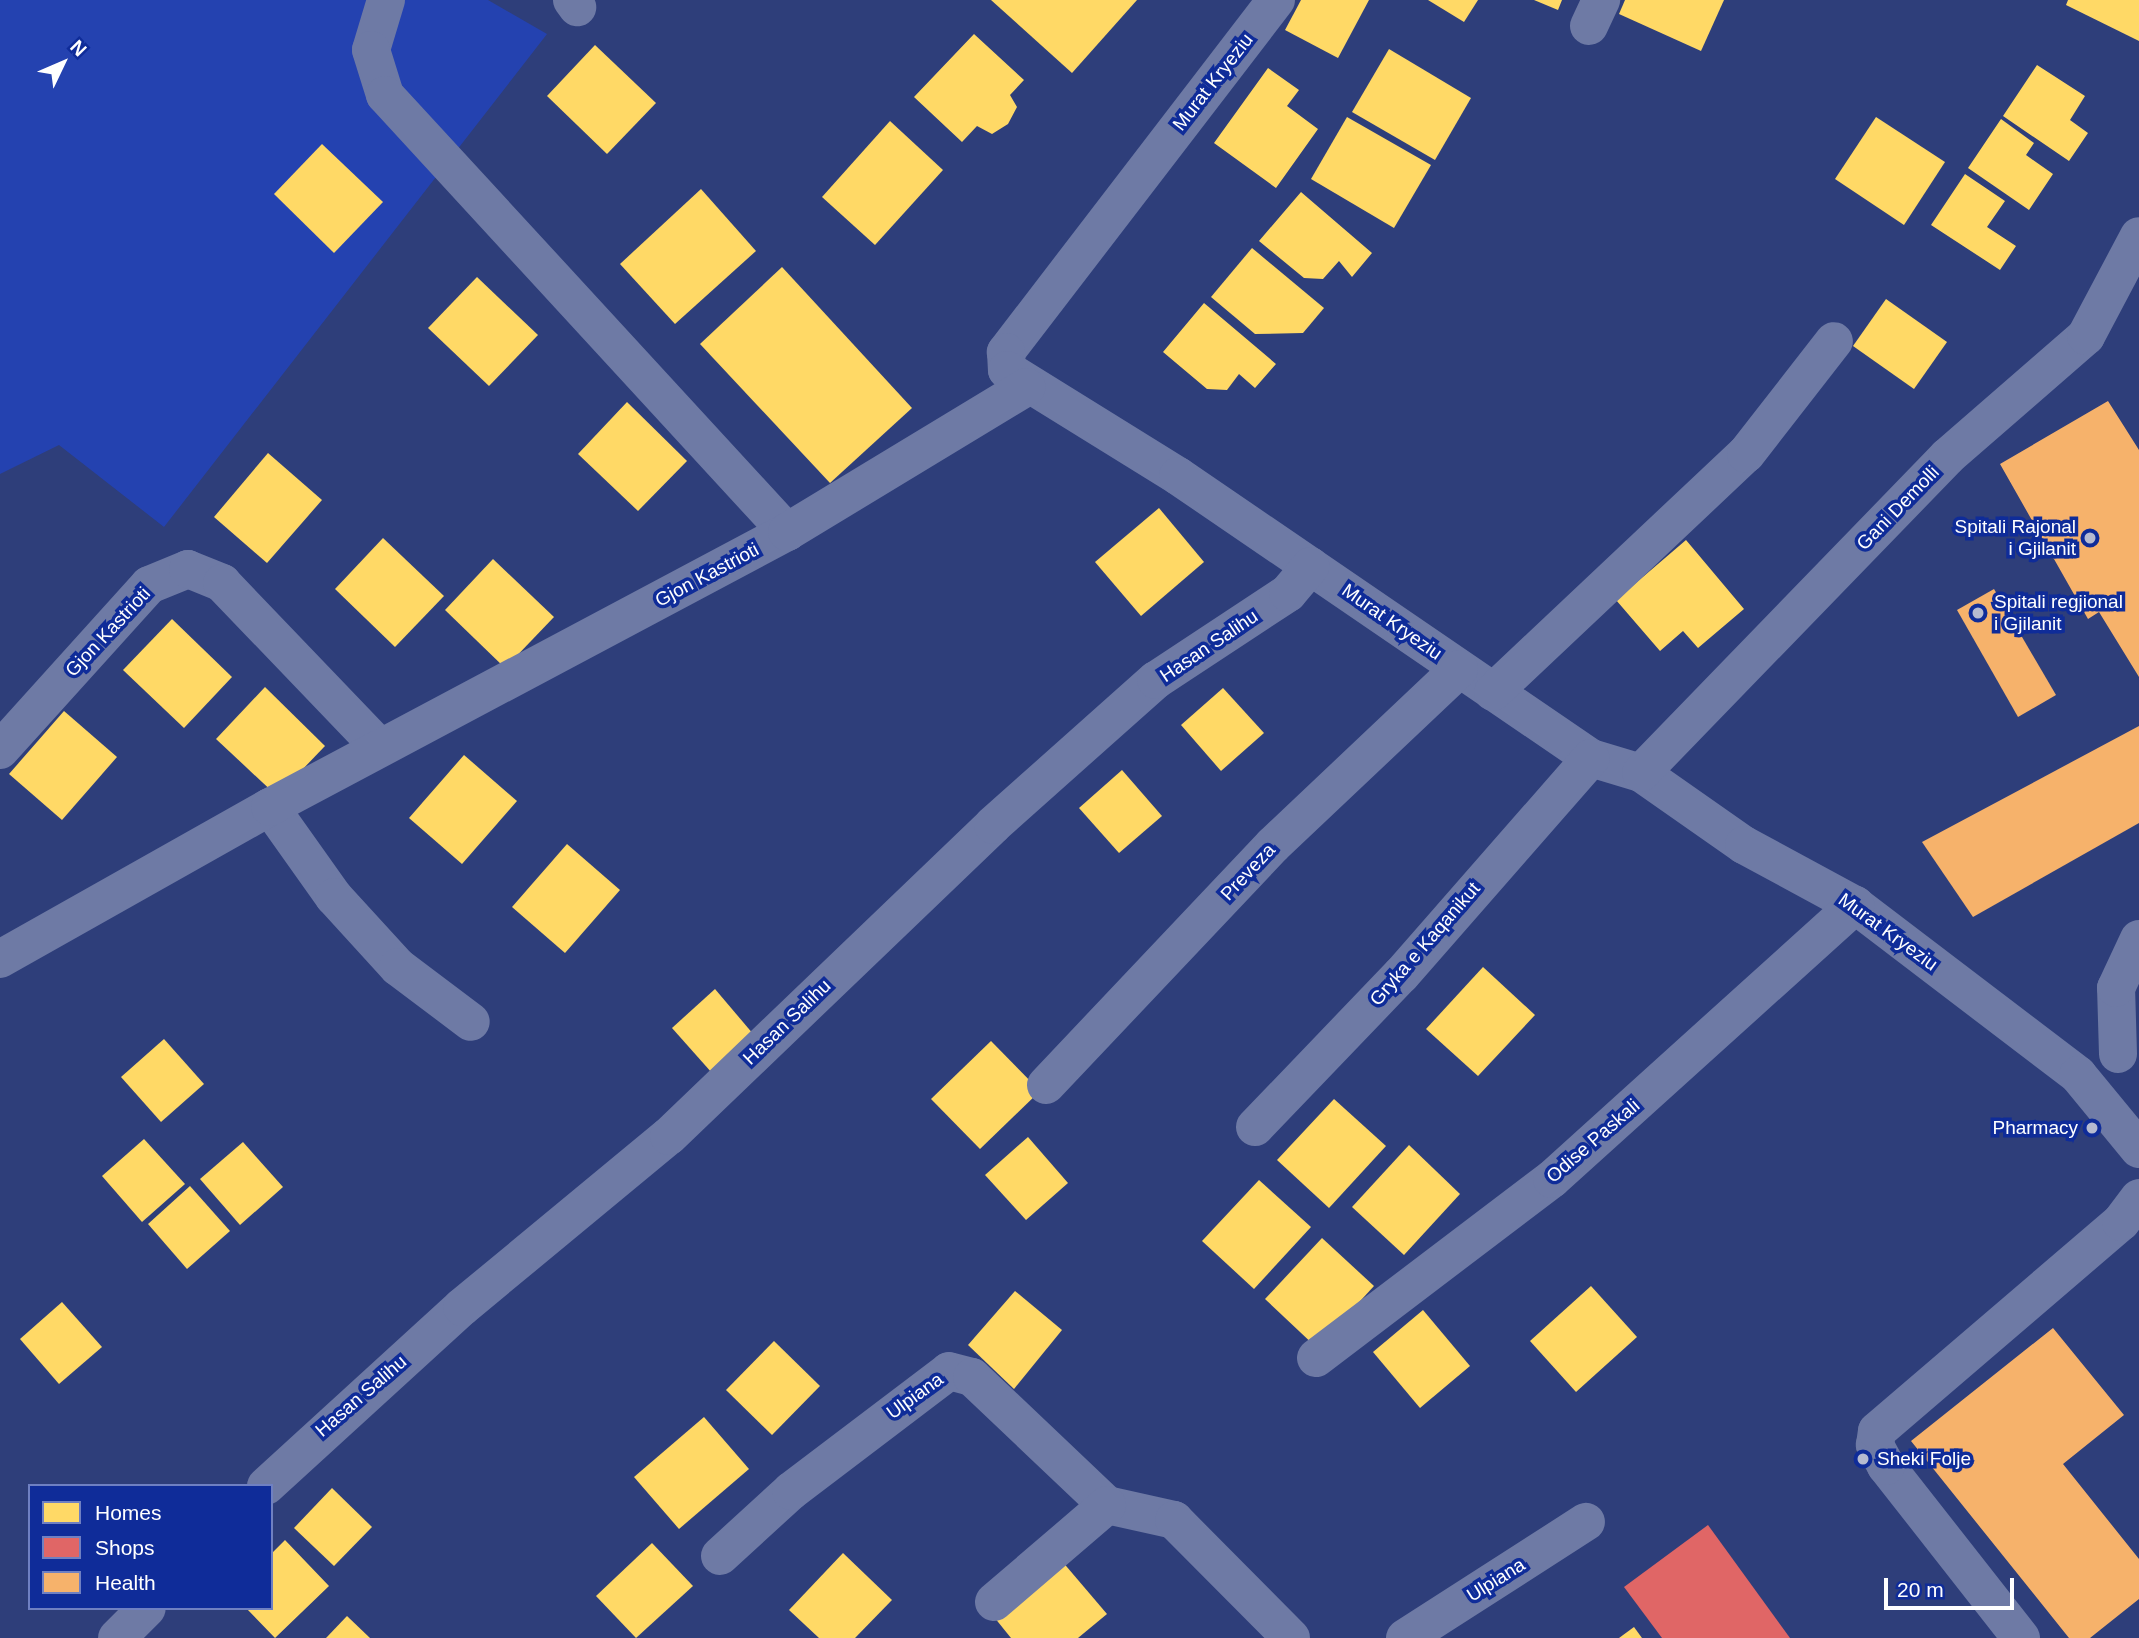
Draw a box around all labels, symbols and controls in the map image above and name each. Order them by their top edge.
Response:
north arrow [28,28,98,98]
street label: Murat Kryeziu [1168,29,1258,135]
text: N [66,36,91,60]
street label: Gani Demolli [1852,461,1944,555]
place label: Spitali Rajonal i Gjilanit [1955,516,2076,560]
marker: Spitali Rajonal i Gjilanit [2082,530,2098,546]
street label: Gjon Kastrioti [651,538,763,612]
street label: Murat Kryeziu [1337,579,1447,665]
street label: Gjon Kastrioti [61,583,155,681]
place label: Spitali regjional i Gjilanit [1994,591,2123,635]
marker: Spitali regjional i Gjilanit [1968,603,1988,623]
street label: Hasan Salihu [1156,605,1262,687]
street label: Preveza [1216,839,1280,905]
street label: Gryka e Kaqanikut [1365,878,1485,1010]
street label: Murat Kryeziu [1834,888,1942,976]
street label: Hasan Salihu [738,975,836,1069]
street label: Odise Paskali [1542,1094,1644,1188]
place label: Pharmacy [1992,1117,2078,1139]
marker: Pharmacy [2084,1120,2100,1136]
street label: Hasan Salihu [311,1350,411,1442]
street label: Ulpiana [882,1368,948,1424]
place label: Sheki Folje [1877,1448,1971,1470]
marker: Sheki Folje [1855,1451,1871,1467]
legend [28,1484,273,1610]
text: Homes [95,1501,162,1524]
text: Shops [95,1536,155,1559]
street label: Ulpiana [1463,1553,1529,1607]
scale bar [1887,1564,2016,1608]
text: Health [95,1571,156,1594]
text: 20 m [1897,1578,1944,1601]

